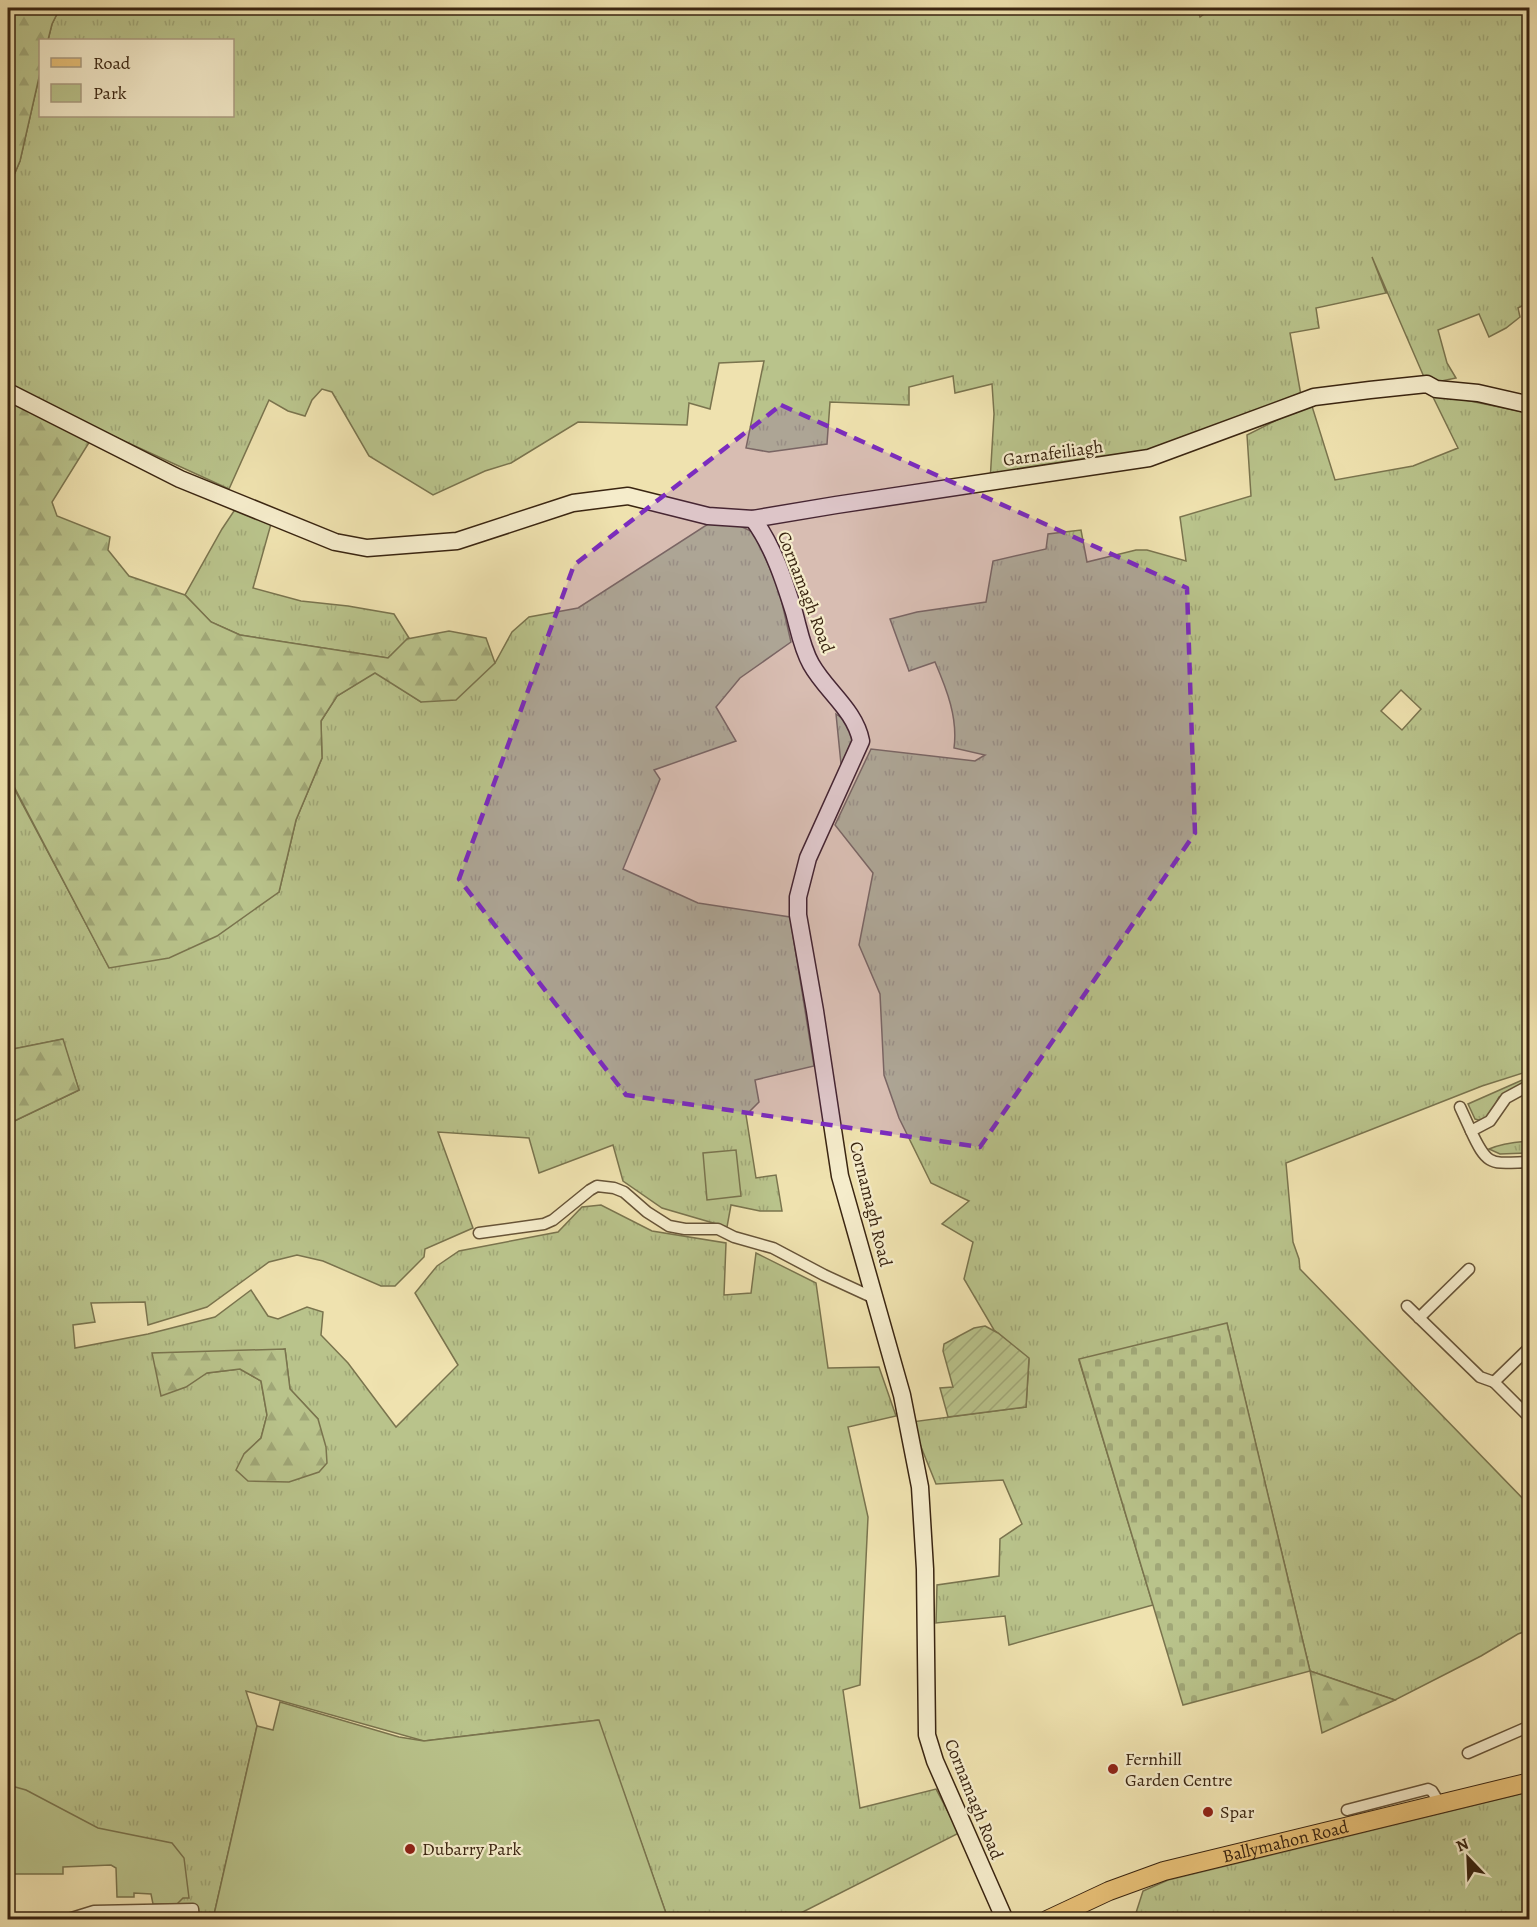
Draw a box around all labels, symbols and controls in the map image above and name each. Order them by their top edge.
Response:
legend [39,39,234,117]
text: Road [93,51,131,75]
text: Park [93,81,127,105]
street label: Garnafeiliagh [1002,434,1105,472]
street label: Cornamagh Road [772,528,840,656]
street label: Cornamagh Road [844,1139,898,1269]
street label: Cornamagh Road [939,1735,1009,1863]
place label: Fernhill Garden Centre [1125,1747,1233,1792]
marker: Fernhill Garden Centre [1106,1762,1120,1776]
place label: Spar [1220,1800,1254,1824]
marker: Spar [1201,1805,1215,1819]
street label: Ballymahon Road [1220,1814,1351,1868]
north arrow [1438,1828,1498,1888]
text: N [1453,1833,1473,1858]
place label: Dubarry Park [422,1837,521,1861]
marker: Dubarry Park [403,1842,417,1856]

